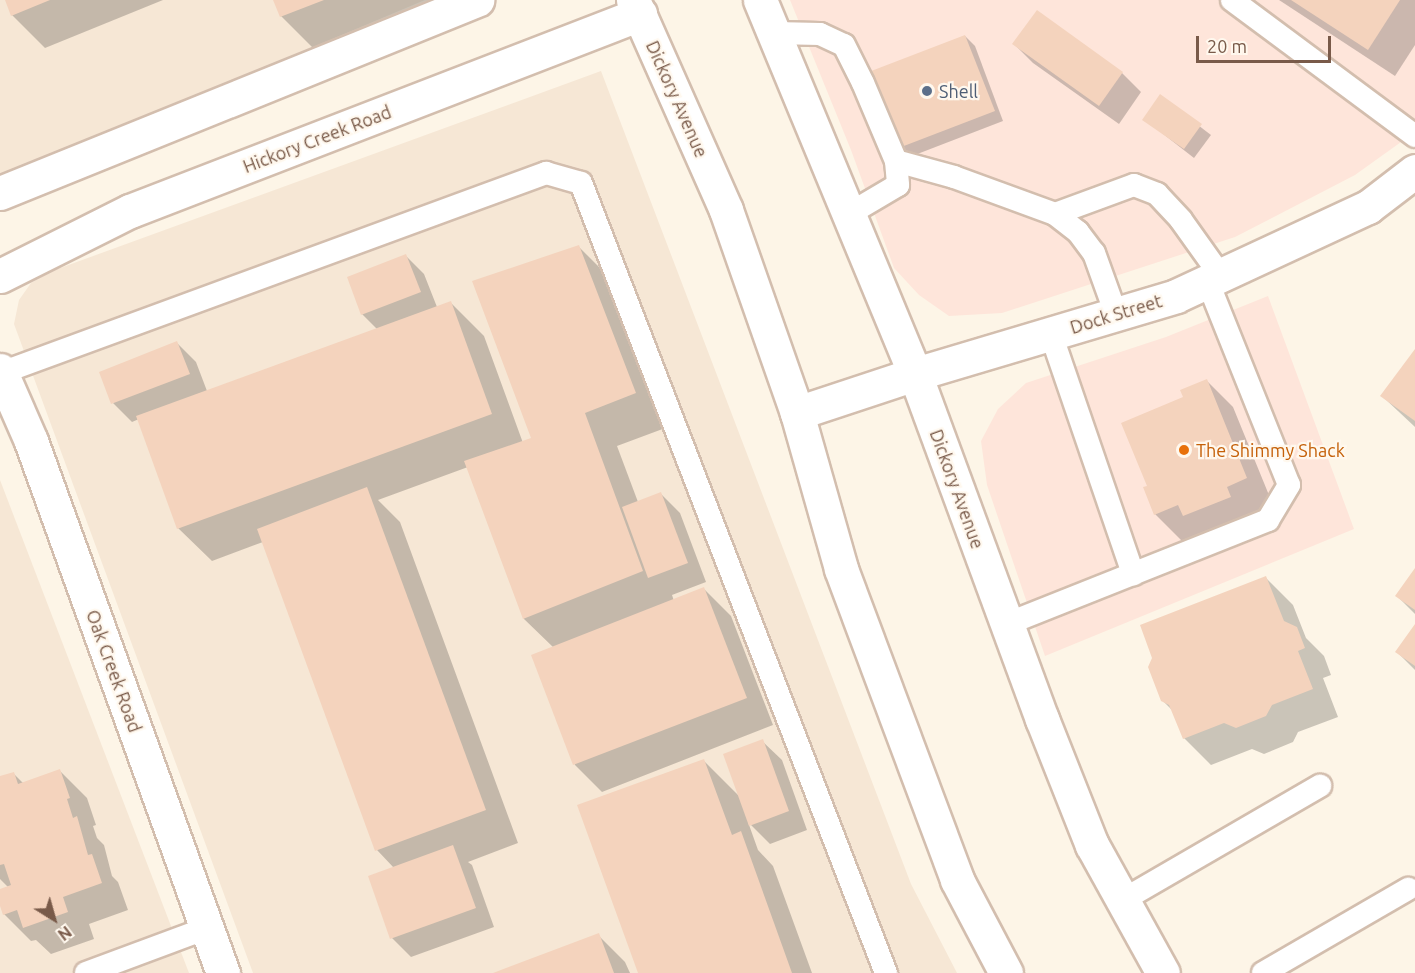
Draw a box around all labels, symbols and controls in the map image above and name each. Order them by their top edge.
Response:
scale bar [1199,24,1334,62]
text: 20 m [1207,36,1247,56]
street label: Dickory Avenue [642,37,712,161]
place label: Shell [939,80,978,102]
marker: Shell [920,84,934,98]
street label: Hickory Creek Road [240,101,394,177]
street label: Dock Street [1067,290,1165,338]
street label: Dickory Avenue [925,426,989,552]
place label: The Shimmy Shack [1196,439,1345,461]
marker: The Shimmy Shack [1177,443,1191,457]
street label: Oak Creek Road [82,607,146,735]
north arrow [24,889,84,949]
text: N [55,923,75,944]

